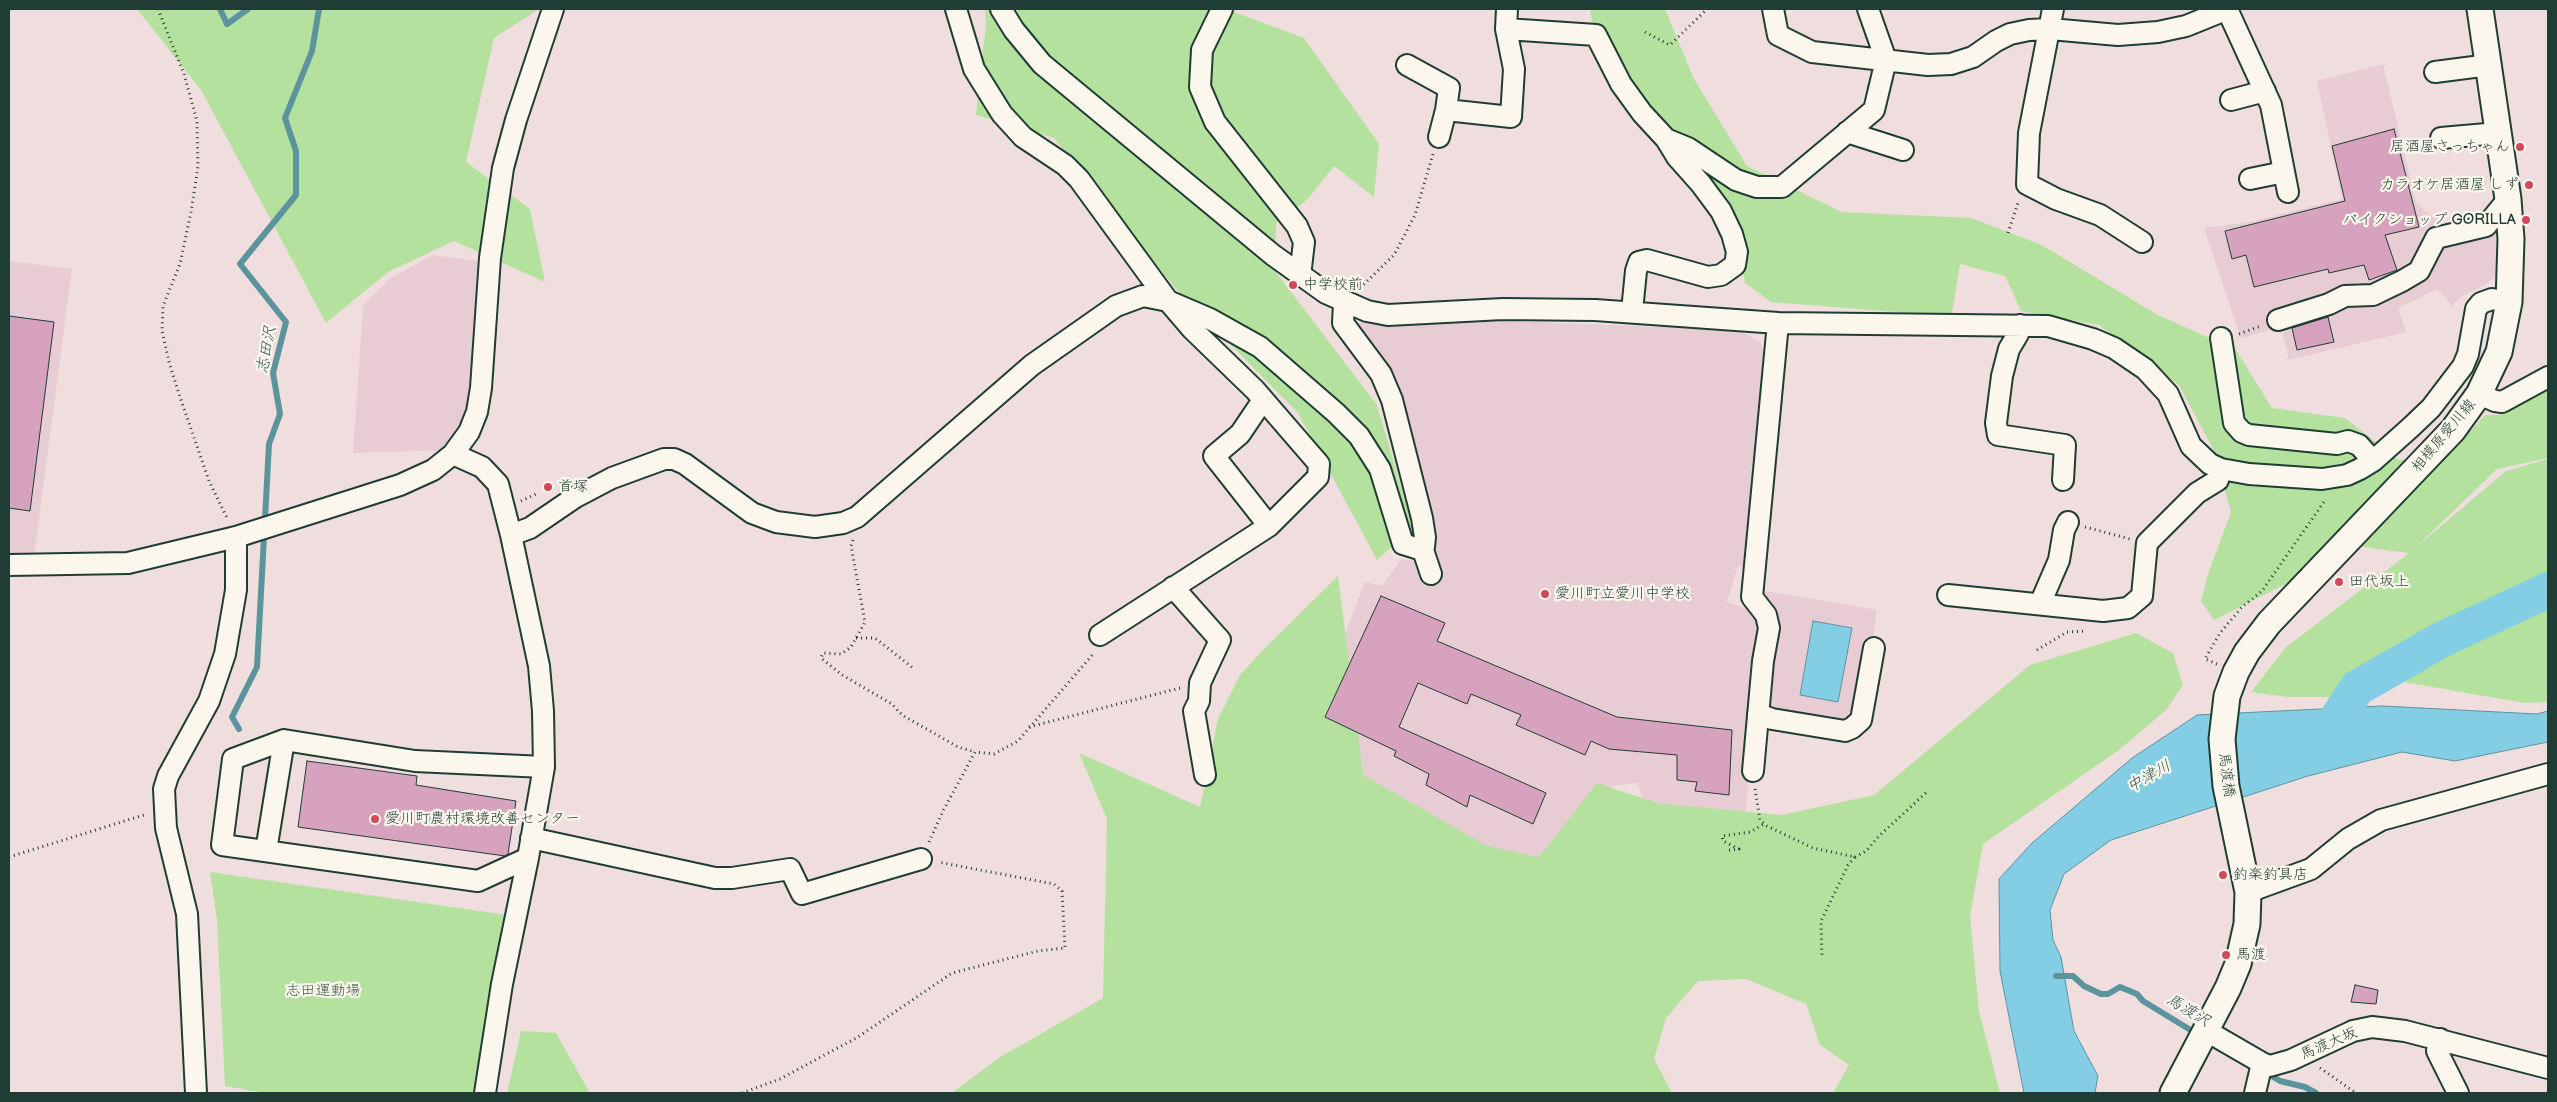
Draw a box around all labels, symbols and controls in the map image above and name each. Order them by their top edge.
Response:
place label: 居酒屋さっちゃん [2390,138,2510,156]
marker: 居酒屋さっちゃん [2514,141,2526,153]
place label: カラオケ居酒屋 しず [2380,176,2519,194]
marker: カラオケ居酒屋 しず [2523,179,2535,191]
place label: バイクショップ GORILLA [2343,211,2516,229]
marker: バイクショップ GORILLA [2520,214,2532,226]
place label: 中学校前 [1303,276,1363,294]
marker: 中学校前 [1287,279,1299,291]
water label: 志田沢 [253,325,281,375]
street label: 相模原愛川線 [2408,396,2480,476]
place label: 首塚 [558,478,588,496]
marker: 首塚 [542,481,554,493]
place label: 田代坂上 [2349,573,2409,591]
marker: 田代坂上 [2333,576,2345,588]
place label: 愛川町立愛川中学校 [1555,585,1690,603]
marker: 愛川町立愛川中学校 [1539,588,1551,600]
street label: 馬渡橋 [2214,751,2238,799]
water label: 中津川 [2123,757,2175,797]
place label: 愛川町農村環境改善センター [385,810,580,828]
marker: 愛川町農村環境改善センター [369,813,381,825]
place label: 釣楽釣具店 [2233,866,2308,884]
marker: 釣楽釣具店 [2217,869,2229,881]
place label: 馬渡 [2236,946,2266,964]
marker: 馬渡 [2220,949,2232,961]
park label: 志田運動場 [286,982,360,1000]
water label: 馬渡沢 [2162,990,2214,1032]
street label: 馬渡大坂 [2298,1024,2360,1064]

